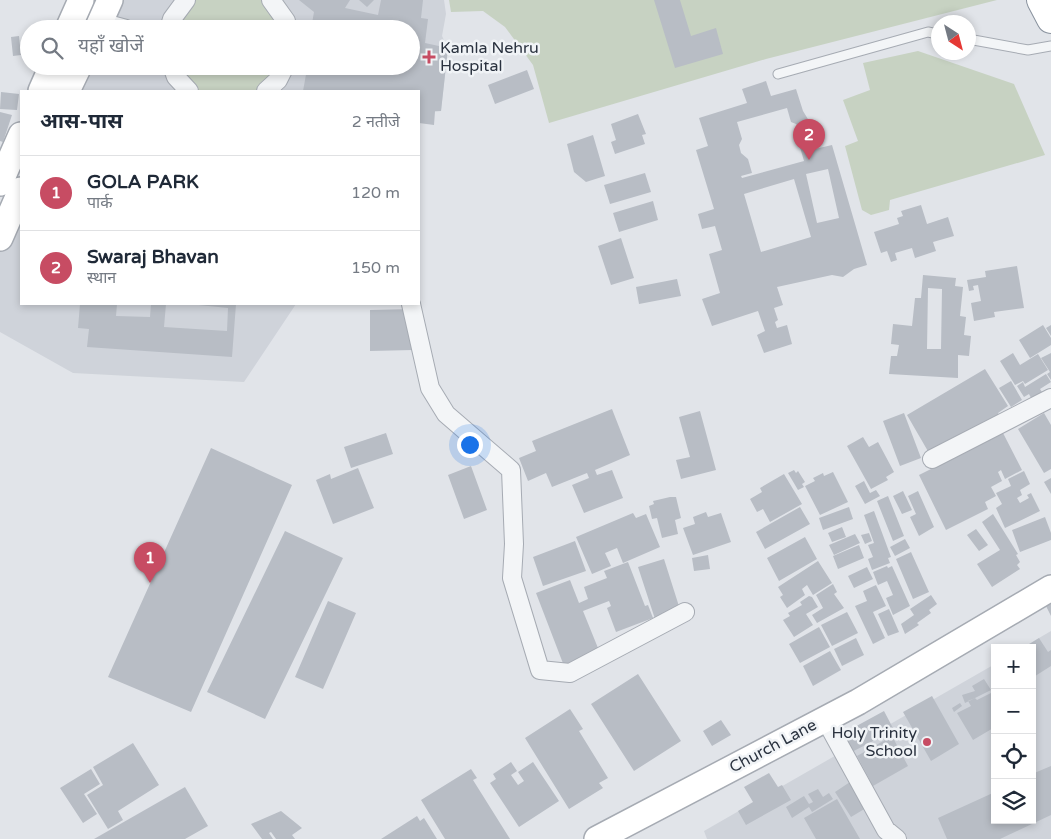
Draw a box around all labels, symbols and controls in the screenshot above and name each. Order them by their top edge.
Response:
north arrow [931,15,976,60]
search box [20,20,420,75]
icon: search [38,34,66,62]
text: यहाँ खोजें [78,35,144,57]
place label: Kamla Nehru Hospital [440,38,539,76]
marker: Kamla Nehru Hospital [422,50,436,64]
text: आस-पास [40,109,123,134]
text: 2 नतीजे [352,112,400,132]
pin: 2 [793,119,825,160]
text: GOLA PARK [87,171,199,193]
text: 1 [51,183,61,203]
text: 120 m [351,183,400,203]
text: पार्क [87,193,113,213]
text: Swaraj Bhavan [87,246,219,268]
text: 2 [51,258,61,278]
text: 150 m [351,258,400,278]
text: स्थान [87,268,116,288]
your location [457,432,483,458]
pin: 1 [134,542,166,583]
map controls [991,644,1036,824]
button: + [991,644,1036,689]
button: − [991,689,1036,734]
street label: Church Lane [726,715,820,777]
place label: Holy Trinity School [831,723,917,761]
button: locate [991,734,1036,779]
marker: Holy Trinity School [921,736,933,748]
button: layers [991,779,1036,824]

